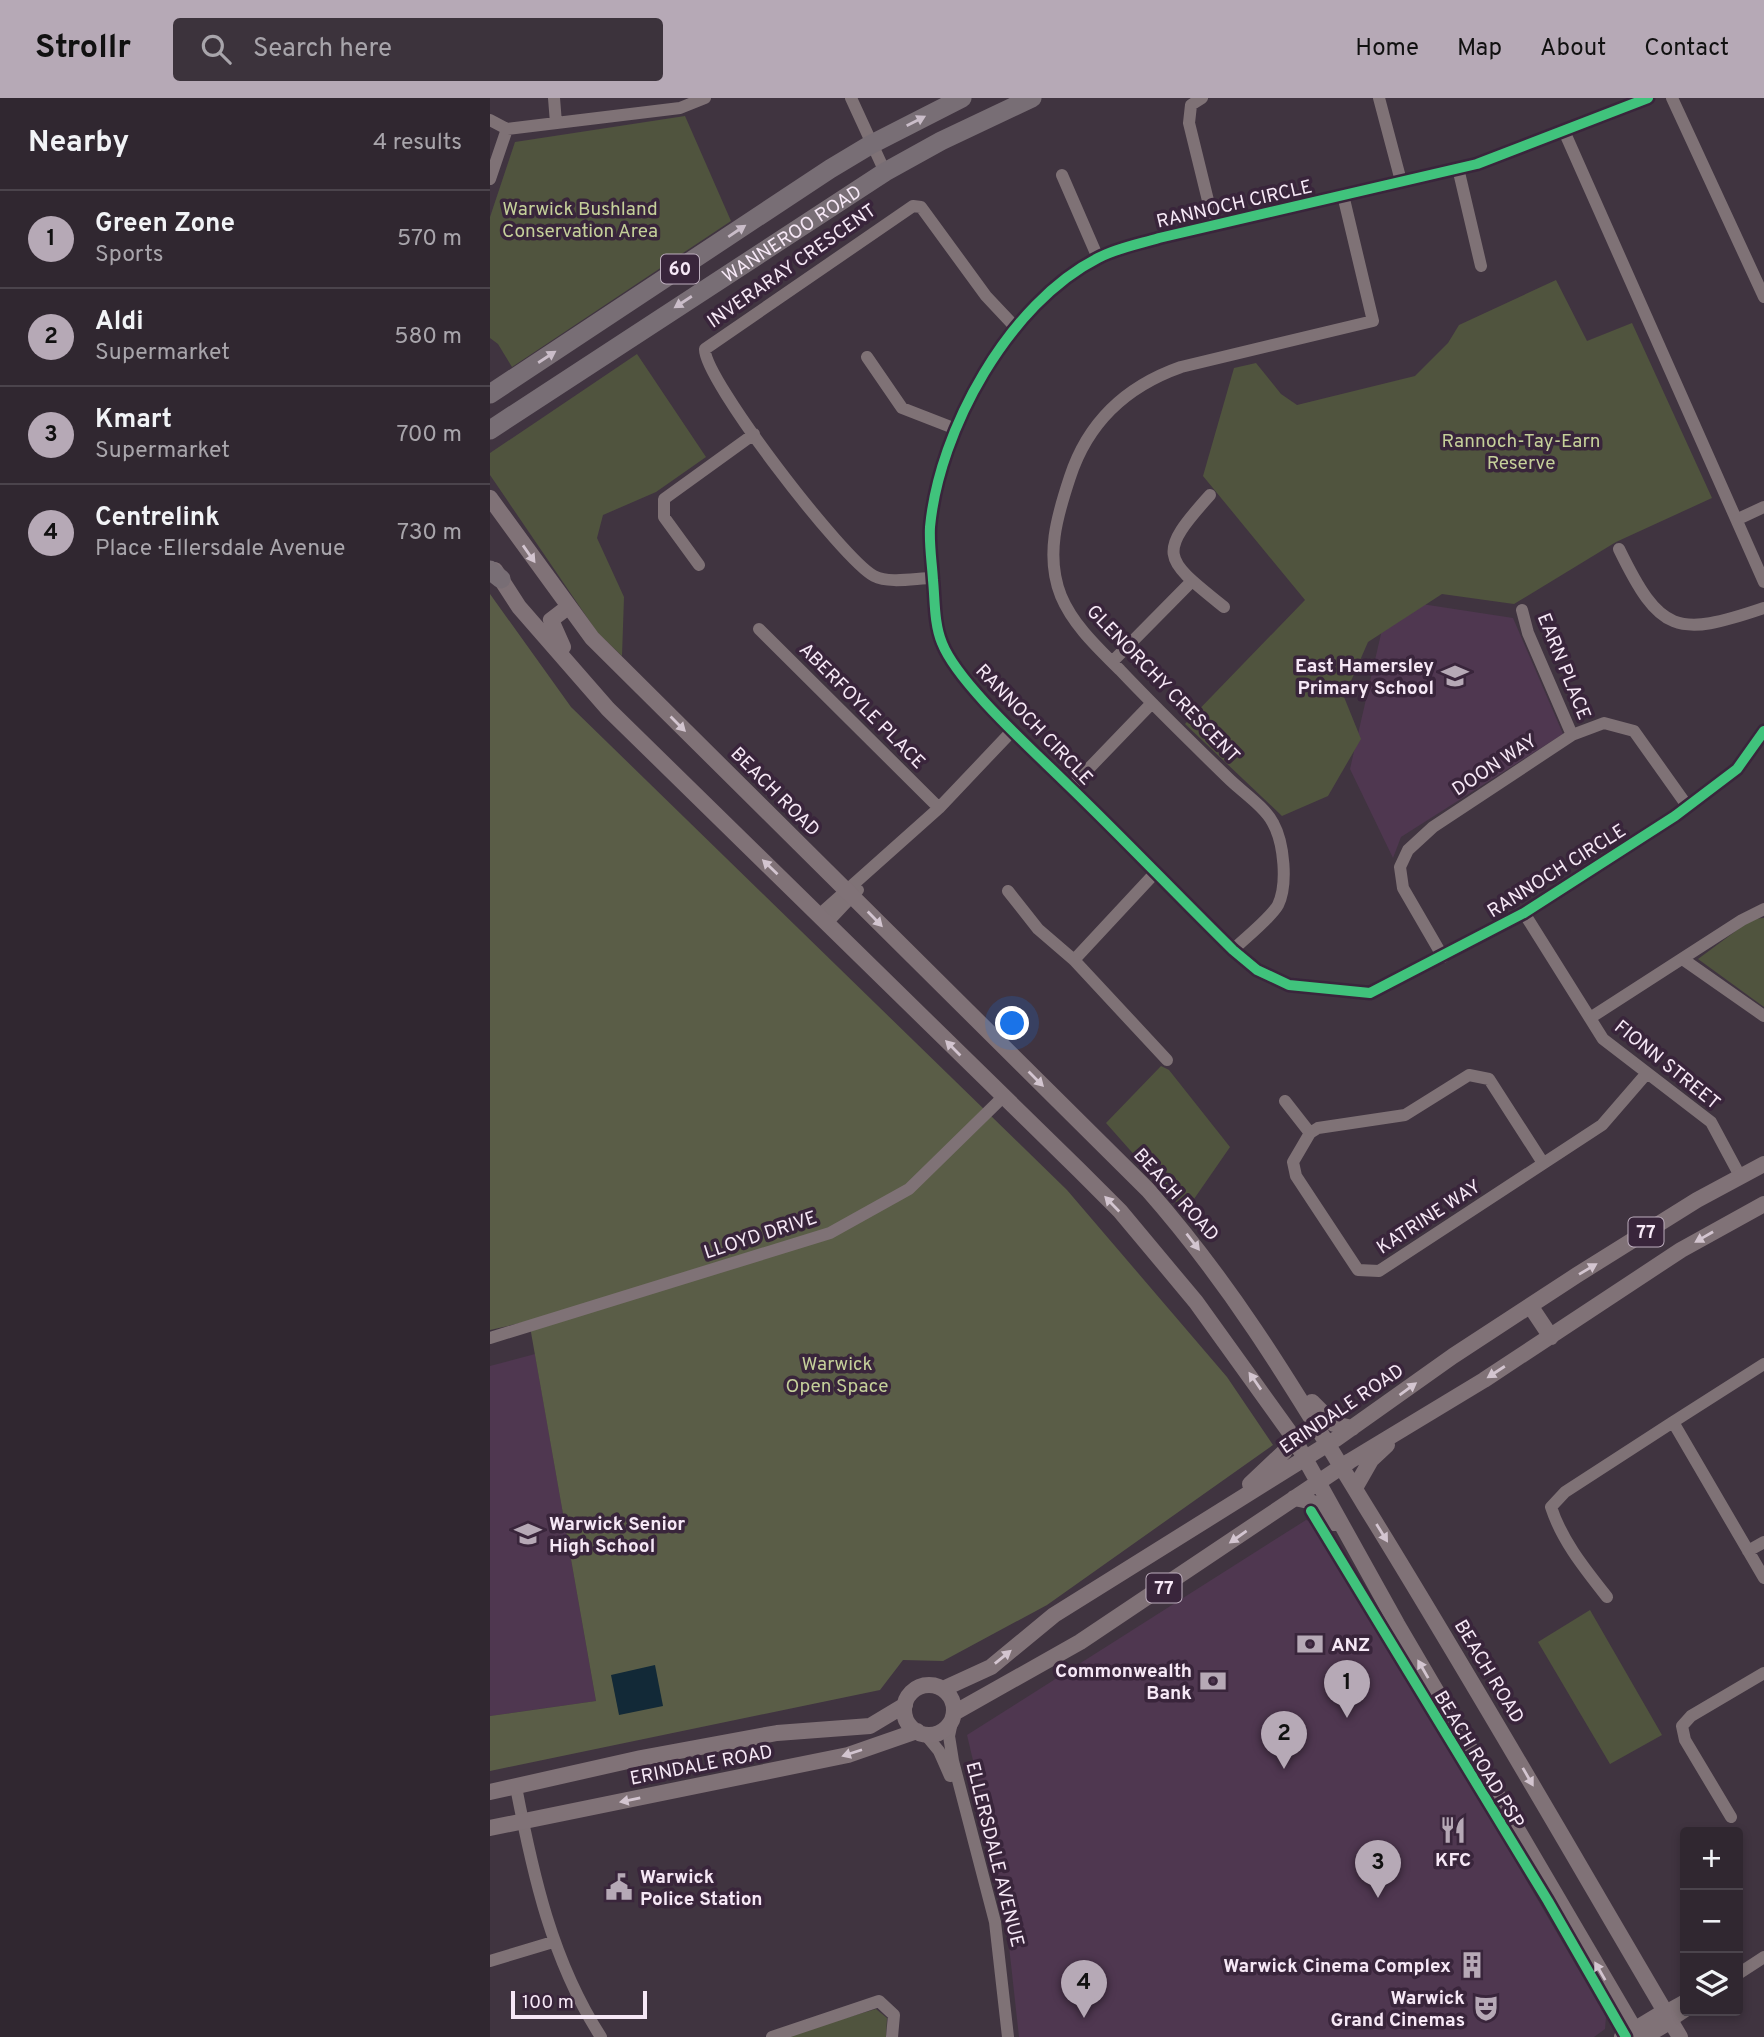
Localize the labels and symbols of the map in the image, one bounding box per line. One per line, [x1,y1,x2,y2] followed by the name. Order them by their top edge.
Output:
[906,115,926,127] one-way arrow
[1154,175,1315,235] street label: RANNOCH CIRCLE
[718,181,867,289] street label: WANNEROO ROAD
[502,198,658,244] park label: Warwick Bushland Conservation Area
[703,199,881,334] street label: INVERARAY CRESCENT
[728,224,746,238] one-way arrow
[661,254,699,284] road number: 60
[674,295,693,308] one-way arrow
[537,350,557,363] one-way arrow
[1441,430,1601,476] park label: Rannoch-Tay-Earn Reserve
[522,545,536,563] one-way arrow
[1081,600,1244,768] street label: GLENORCHY CRESCENT
[1531,610,1595,724] street label: EARN PLACE
[793,638,930,775] street label: ABERFOYLE PLACE
[1295,655,1434,701] place label: East Hamersley Primary School
[970,660,1097,791] street label: RANNOCH CIRCLE
[1440,661,1470,691] school or university icon: East Hamersley Primary School
[670,716,687,733] one-way arrow
[1448,729,1542,802] street label: DOON WAY
[725,743,824,842] street label: BEACH ROAD
[1483,819,1631,924] street label: RANNOCH CIRCLE
[762,860,779,876] one-way arrow
[866,910,882,927] one-way arrow
[995,1006,1029,1040] your location
[1609,1016,1725,1116] street label: FIONN STREET
[945,1040,962,1056] one-way arrow
[1028,1071,1045,1088] one-way arrow
[1127,1144,1224,1247] street label: BEACH ROAD
[1372,1175,1486,1260] street label: KATRINE WAY
[1105,1196,1121,1213] one-way arrow
[701,1206,820,1265] street label: LLOYD DRIVE
[1628,1218,1664,1246] road number: 77
[1695,1231,1714,1243] one-way arrow
[1185,1232,1200,1250] one-way arrow
[1579,1262,1598,1275] one-way arrow
[785,1353,889,1399] park label: Warwick Open Space
[1275,1359,1409,1460] street label: ERINDALE ROAD
[1486,1366,1505,1379] one-way arrow
[1248,1372,1262,1390] one-way arrow
[1399,1382,1417,1396] one-way arrow
[549,1513,685,1559] place label: Warwick Senior High School
[513,1519,543,1549] school or university icon: Warwick Senior High School
[1376,1523,1389,1542] one-way arrow
[1229,1530,1247,1544] one-way arrow
[1146,1574,1182,1602] road number: 77
[1448,1616,1529,1728] street label: BEACH ROAD
[1295,1629,1325,1659] bank icon: ANZ
[1331,1634,1370,1658] place label: ANZ
[994,1650,1012,1665] one-way arrow
[1417,1659,1429,1678] one-way arrow
[1055,1660,1192,1706] place label: Commonwealth Bank
[1324,1660,1370,1718] pin: 1
[1198,1666,1228,1696] bank icon: Commonwealth Bank
[1428,1687,1529,1833] street label: BEACH ROAD PSP
[1261,1711,1307,1769] pin: 2
[628,1740,775,1792] street label: ERINDALE ROAD
[842,1748,863,1759] one-way arrow
[959,1759,1029,1950] street label: ELLERSDALE AVENUE
[1522,1767,1534,1787] one-way arrow
[619,1794,641,1805] one-way arrow
[1438,1815,1468,1845] restaurant icon: KFC
[1355,1840,1401,1898] pin: 3
[1435,1849,1471,1873] place label: KFC
[640,1866,763,1912] place label: Warwick Police Station
[604,1872,634,1902] public building icon: Warwick Police Station
[1457,1950,1487,1980] building icon: Warwick Cinema Complex
[1223,1955,1451,1979] place label: Warwick Cinema Complex
[1061,1960,1107,2018] pin: 4
[1594,1961,1606,1980] one-way arrow
[1331,1987,1465,2033] place label: Warwick Grand Cinemas
[511,1988,648,2020] scale bar
[1471,1993,1501,2023] theatre icon: Warwick Grand Cinemas

